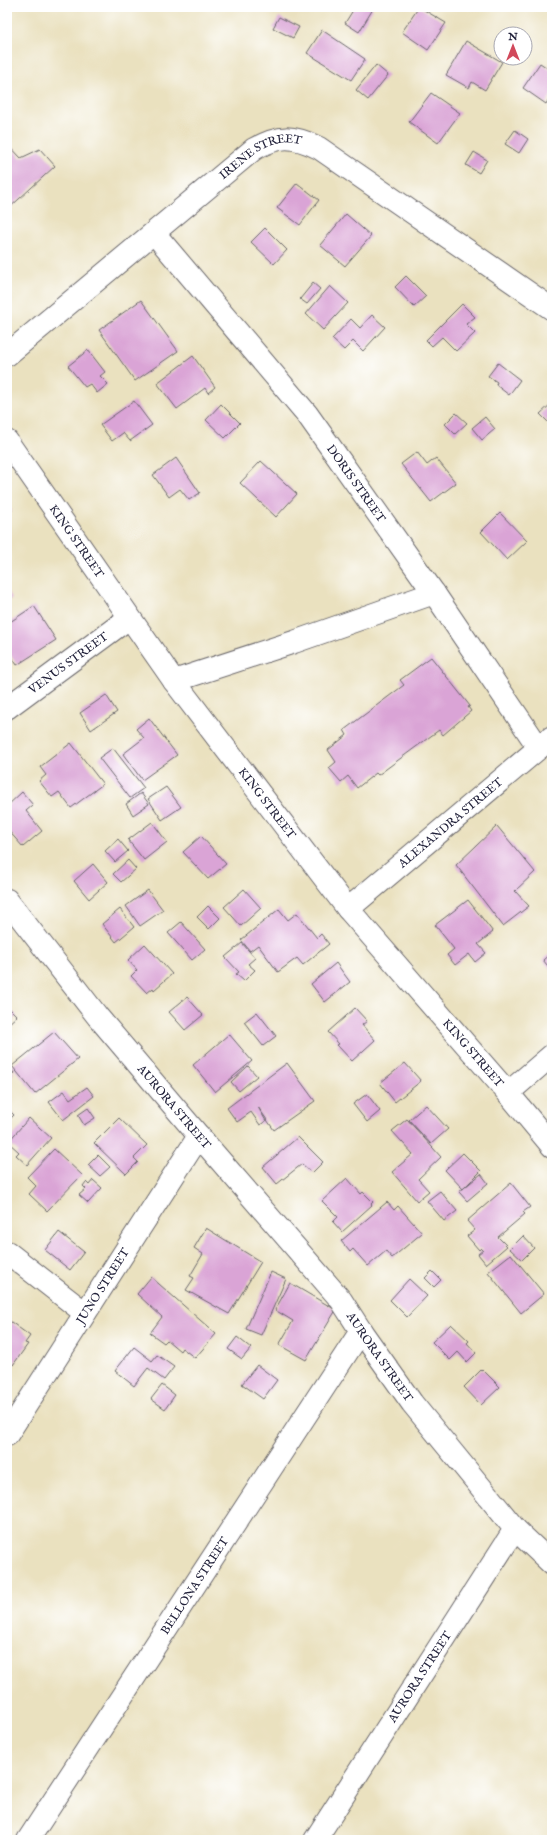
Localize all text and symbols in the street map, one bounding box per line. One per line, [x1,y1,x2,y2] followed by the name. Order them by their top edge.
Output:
[493,26,533,66] north arrow
[507,30,518,44] text: N
[216,131,304,182] street label: IRENE STREET
[323,442,389,525] street label: DORIS STREET
[46,502,107,581] street label: KING STREET
[25,629,111,698] street label: VENUS STREET
[235,765,299,842] street label: KING STREET
[394,774,506,872] street label: ALEXANDRA STREET
[439,1016,507,1090] street label: KING STREET
[134,1061,214,1152] street label: AURORA STREET
[72,1245,133,1329] street label: JUNO STREET
[343,1308,416,1405] street label: AURORA STREET
[157,1534,232,1637] street label: BELLONA STREET
[384,1628,455,1726] street label: AURORA STREET

